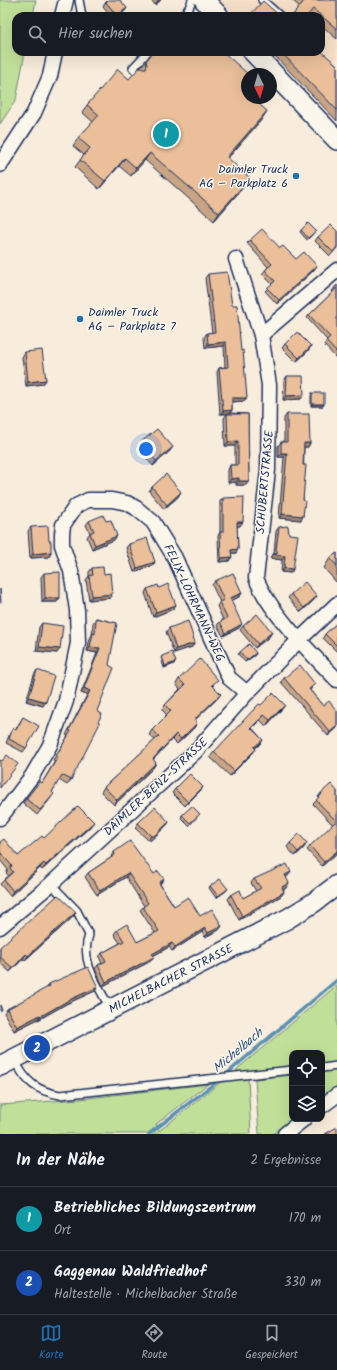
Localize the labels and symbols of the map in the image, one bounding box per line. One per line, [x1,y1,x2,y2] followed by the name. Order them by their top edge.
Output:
[241,68,277,104] north arrow
[153,119,179,149] pin: 1
[199,160,288,193] place label: Daimler Truck AG − Parkplatz 6
[291,171,301,181] marker: Daimler Truck AG − Parkplatz 6
[88,303,176,336] place label: Daimler Truck AG − Parkplatz 7
[75,314,85,324] marker: Daimler Truck AG − Parkplatz 7
[251,429,279,534] street label: SCHUBERTSTRASSE
[136,439,156,459] your location
[158,541,230,665] street label: FELIX-LOHRMANN-WEG
[99,733,213,841] street label: DAIMLER-BENZ-STRASSE
[105,939,238,1019] street label: MICHELBACHER STRASSE
[208,1023,269,1079] water label: Michelbach
[24,1033,50,1063] pin: 2

